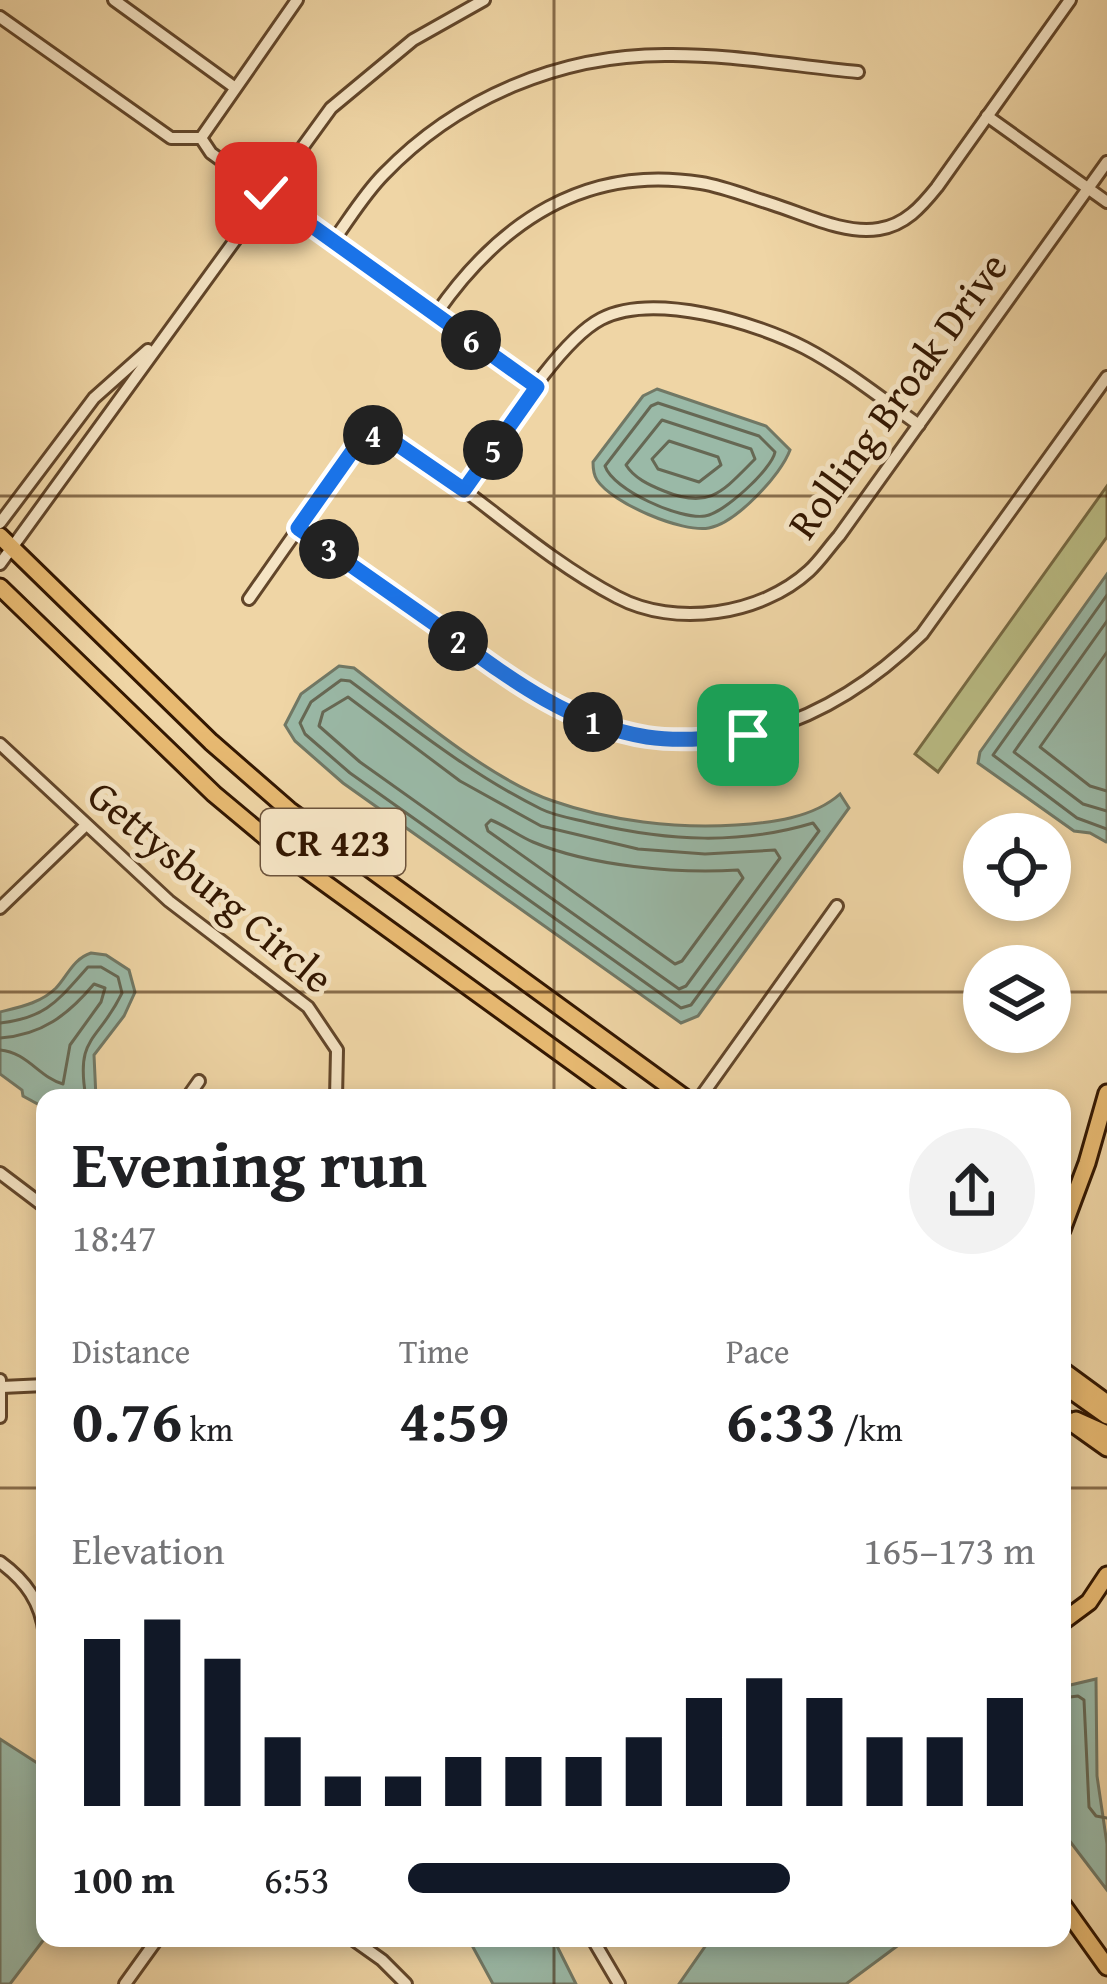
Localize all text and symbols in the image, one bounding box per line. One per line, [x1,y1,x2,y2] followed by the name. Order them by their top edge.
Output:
[215,142,317,244] pin
[233,160,299,226] icon: check
[772,239,1022,551] street label: Rolling Broak Drive
[441,310,501,370] pin: 6
[462,316,480,364] text: 6
[343,405,403,465] pin: 4
[364,411,382,459] text: 4
[463,420,523,480] pin: 5
[484,426,502,474] text: 5
[299,519,359,579] pin: 3
[320,525,338,573] text: 3
[428,611,488,671] pin: 2
[449,617,467,665] text: 2
[697,684,799,786] pin
[563,692,623,752] pin: 1
[584,698,602,746] text: 1
[715,702,781,768] icon: arrive
[75,764,348,1007] street label: Gettysburg Circle
[261,809,405,875] road number: CR 423
[963,813,1071,1053] map controls
[963,813,1071,921] button: locate
[963,945,1071,1053] button: layers
[72,1114,427,1211] text: Evening run
[909,1128,1035,1254] button: share
[72,1208,157,1265] text: 18:47
[72,1327,190,1375] text: Distance
[399,1327,469,1375] text: Time
[726,1327,789,1375] text: Pace
[72,1375,182,1463] text: 0.76
[399,1375,509,1463] text: 4:59
[726,1375,836,1463] text: 6:33
[182,1405,233,1453] text: km
[836,1405,903,1453] text: /km
[72,1521,225,1578] text: Elevation
[863,1521,1035,1578] text: 165–173 m
[72,1850,175,1907] text: 100 m
[264,1850,330,1907] text: 6:53

